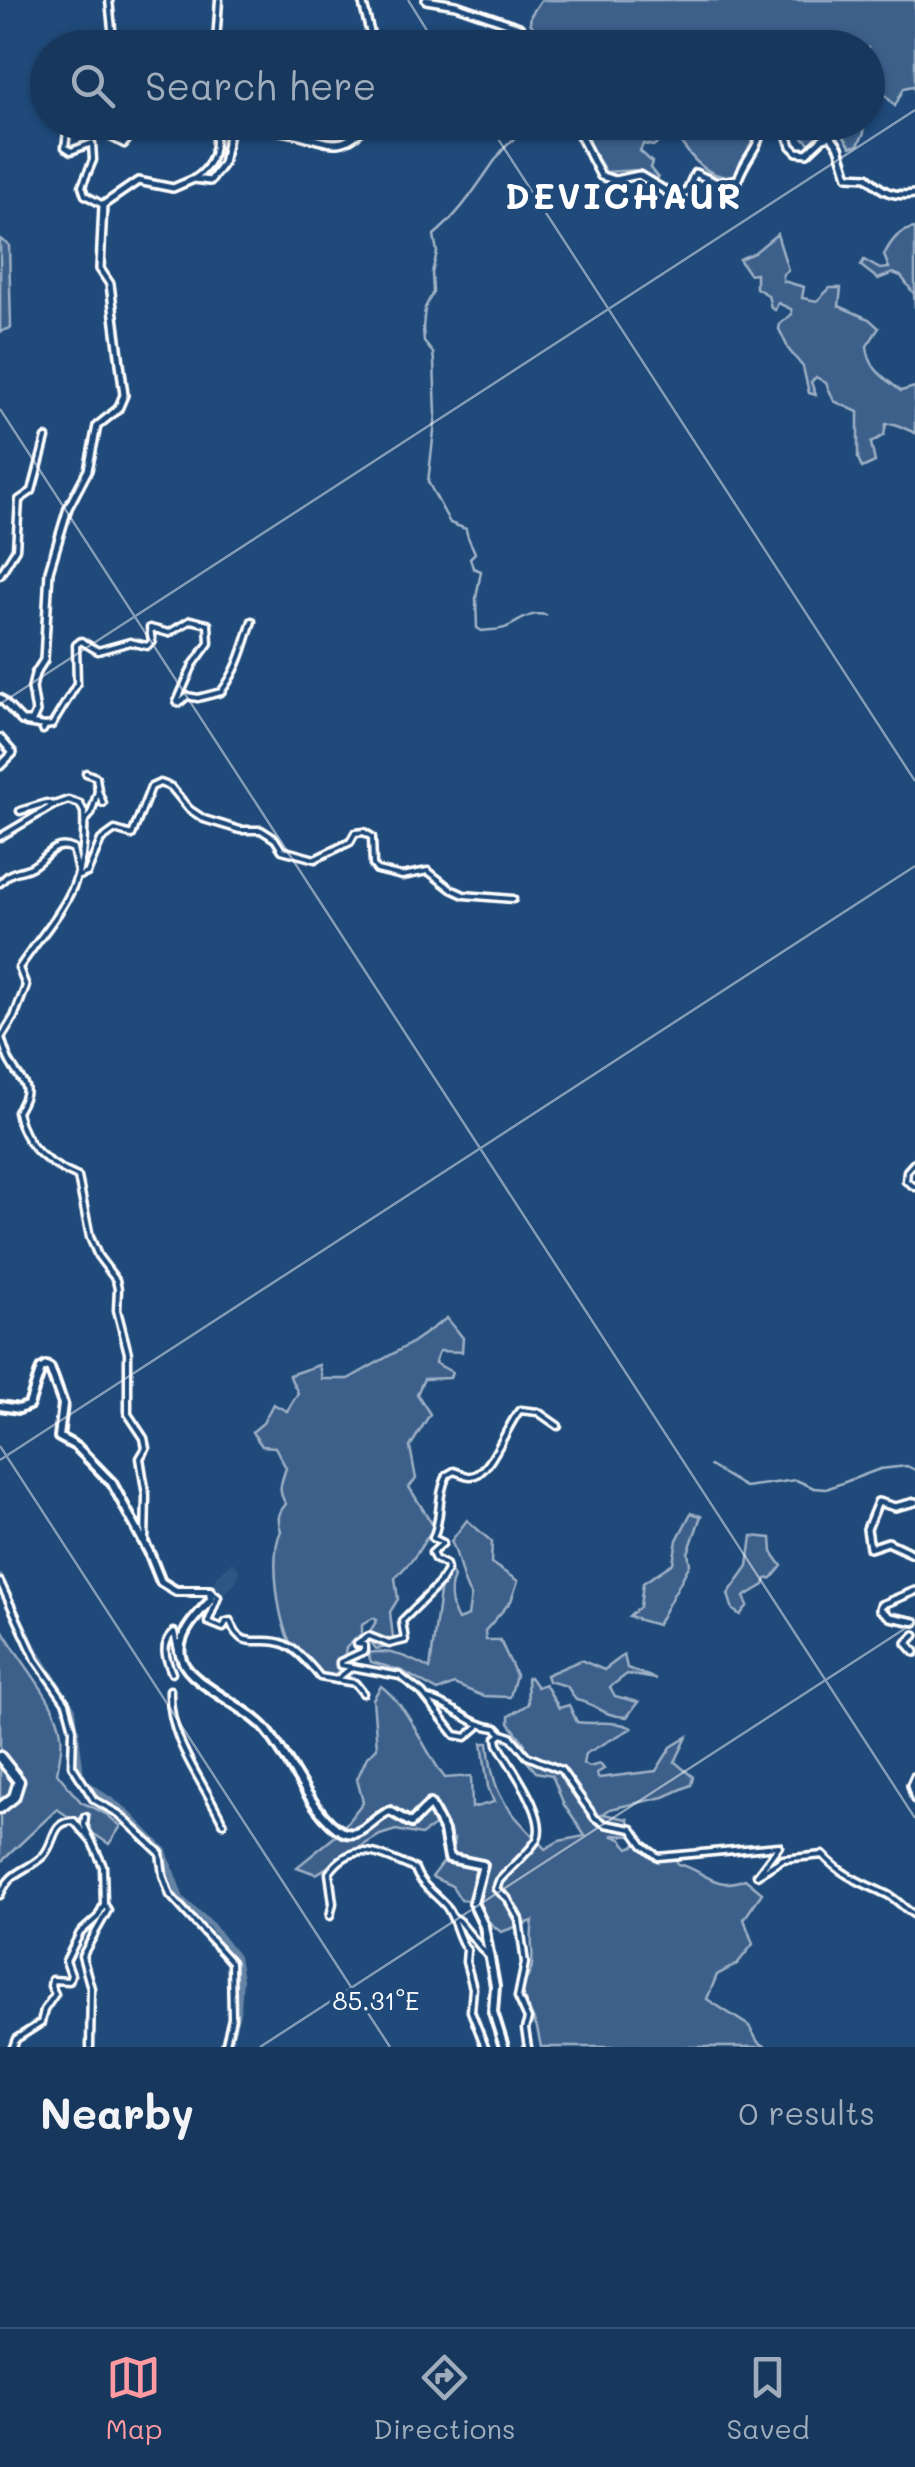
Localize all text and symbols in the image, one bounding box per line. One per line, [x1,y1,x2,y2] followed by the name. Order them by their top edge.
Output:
[30,30,885,140] search box
[65,58,120,113] icon: search
[145,60,376,110] text: Search here
[505,172,743,218] district label: DEVICHAUR
[333,1984,419,2016] text: 85.31°E
[40,2085,194,2140] text: Nearby
[738,2091,875,2133] text: 0 results
[105,2350,162,2446] tab: Map
[373,2350,516,2446] tab: Directions
[726,2350,810,2446] tab: Saved

